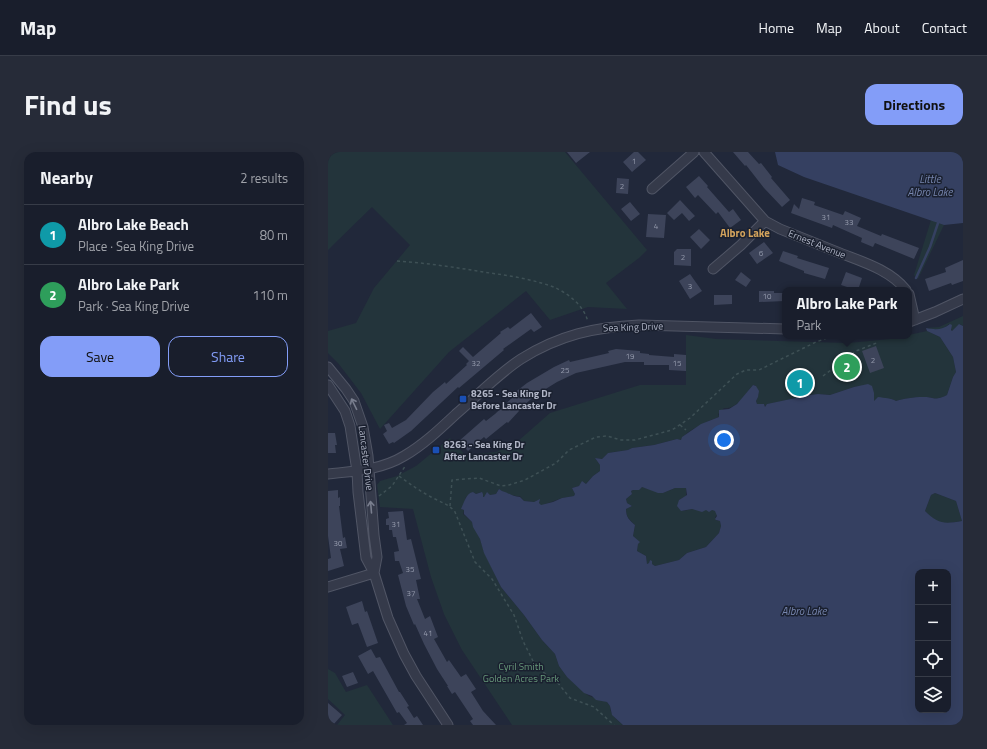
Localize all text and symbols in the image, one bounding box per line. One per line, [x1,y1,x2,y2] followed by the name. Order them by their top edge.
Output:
[20,13,56,42] text: Map
[759,17,794,38] text: Home
[816,17,842,38] text: Map
[864,17,900,38] text: About
[922,17,967,38] text: Contact
[24,83,112,126] text: Find us
[865,84,963,125] button: Directions
[632,155,636,167] house number: 1
[40,165,93,191] text: Nearby
[240,168,288,188] text: 2 results
[907,171,953,200] water label: Little Albro Lake
[620,180,624,192] house number: 2
[822,211,830,223] house number: 31
[78,213,189,236] text: Albro Lake Beach
[845,216,853,228] house number: 33
[654,220,659,232] house number: 4
[49,225,57,245] text: 1
[260,225,288,245] text: 80 m
[720,225,770,241] district label: Albro Lake
[786,226,848,262] street label: Ernest Avenue
[78,236,194,256] text: Place · Sea King Drive
[759,247,764,259] house number: 6
[681,251,685,263] house number: 2
[78,273,179,296] text: Albro Lake Park
[688,280,692,292] house number: 3
[49,285,57,305] text: 2
[252,285,288,305] text: 110 m
[782,287,912,339] popup
[763,290,772,302] house number: 10
[796,292,898,315] text: Albro Lake Park
[78,296,190,316] text: Park · Sea King Drive
[796,315,821,335] text: Park
[603,318,663,336] street label: Sea King Drive
[40,336,160,377] button: Save
[168,336,288,377] button: Share
[626,350,635,362] house number: 19
[834,352,860,382] pin: 2
[871,354,875,366] house number: 2
[472,357,480,369] house number: 32
[673,357,682,369] house number: 15
[561,364,570,376] house number: 25
[787,368,813,398] pin: 1
[471,386,557,413] place label: 8265 - Sea King Dr Before Lancaster Dr
[458,394,468,404] marker: 8265 - Sea King Dr Before Lancaster Dr
[350,398,357,410] one-way arrow
[355,425,377,491] street label: Lancaster Drive
[714,430,734,450] your location
[444,437,525,464] place label: 8263 - Sea King Dr After Lancaster Dr
[431,445,441,455] marker: 8263 - Sea King Dr After Lancaster Dr
[368,501,375,514] one-way arrow
[392,518,400,530] house number: 31
[334,537,343,549] house number: 30
[406,563,415,575] house number: 35
[915,569,951,713] map controls
[915,569,951,605] button: +
[407,587,415,599] house number: 37
[781,603,827,619] water label: Albro Lake
[915,605,951,641] button: −
[424,627,432,639] house number: 41
[915,641,951,677] button: locate
[483,659,559,686] park label: Cyril Smith Golden Acres Park
[915,677,951,713] button: layers

